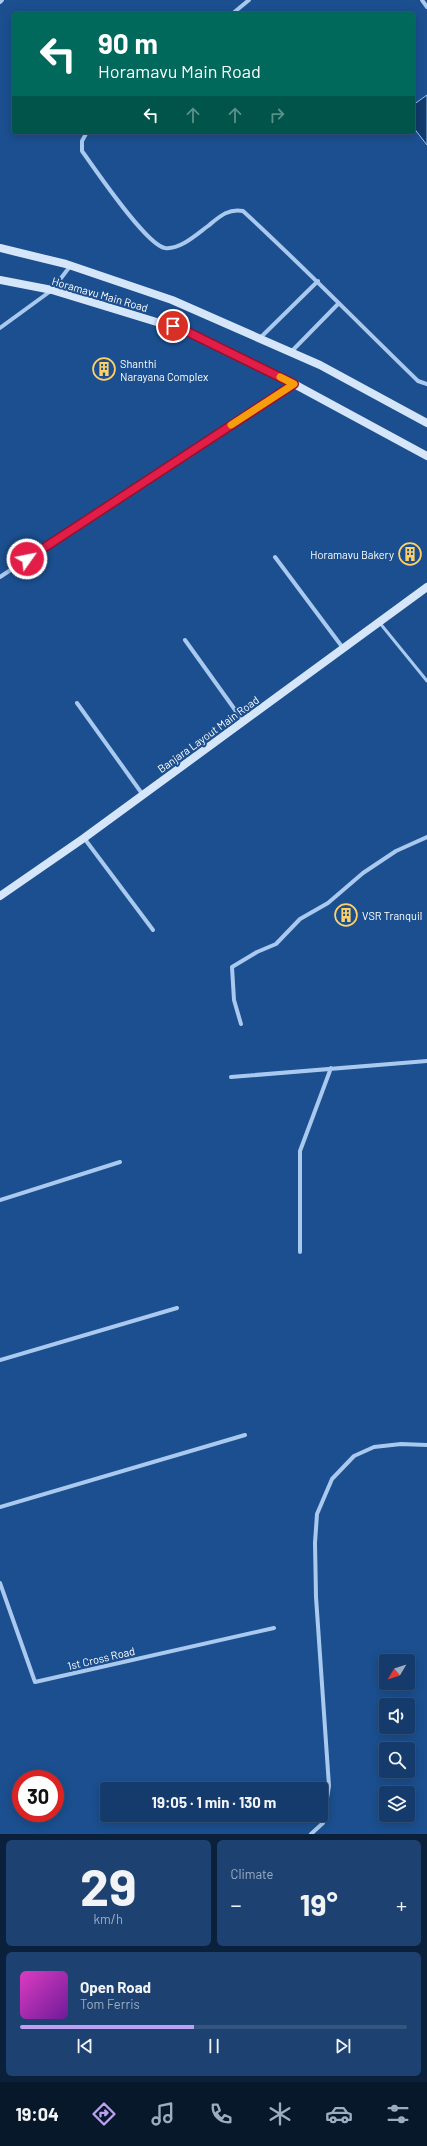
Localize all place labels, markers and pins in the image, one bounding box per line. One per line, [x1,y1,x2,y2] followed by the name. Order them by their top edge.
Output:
[156,309,190,343] pin
[91,356,117,382] building icon: Shanthi Narayana Complex
[120,357,208,383] place label: Shanthi Narayana Complex
[397,541,423,567] building icon: Horamavu Bakery
[310,548,394,561] place label: Horamavu Bakery
[333,902,359,928] building icon: VSR Tranquil
[362,909,422,922] place label: VSR Tranquil

